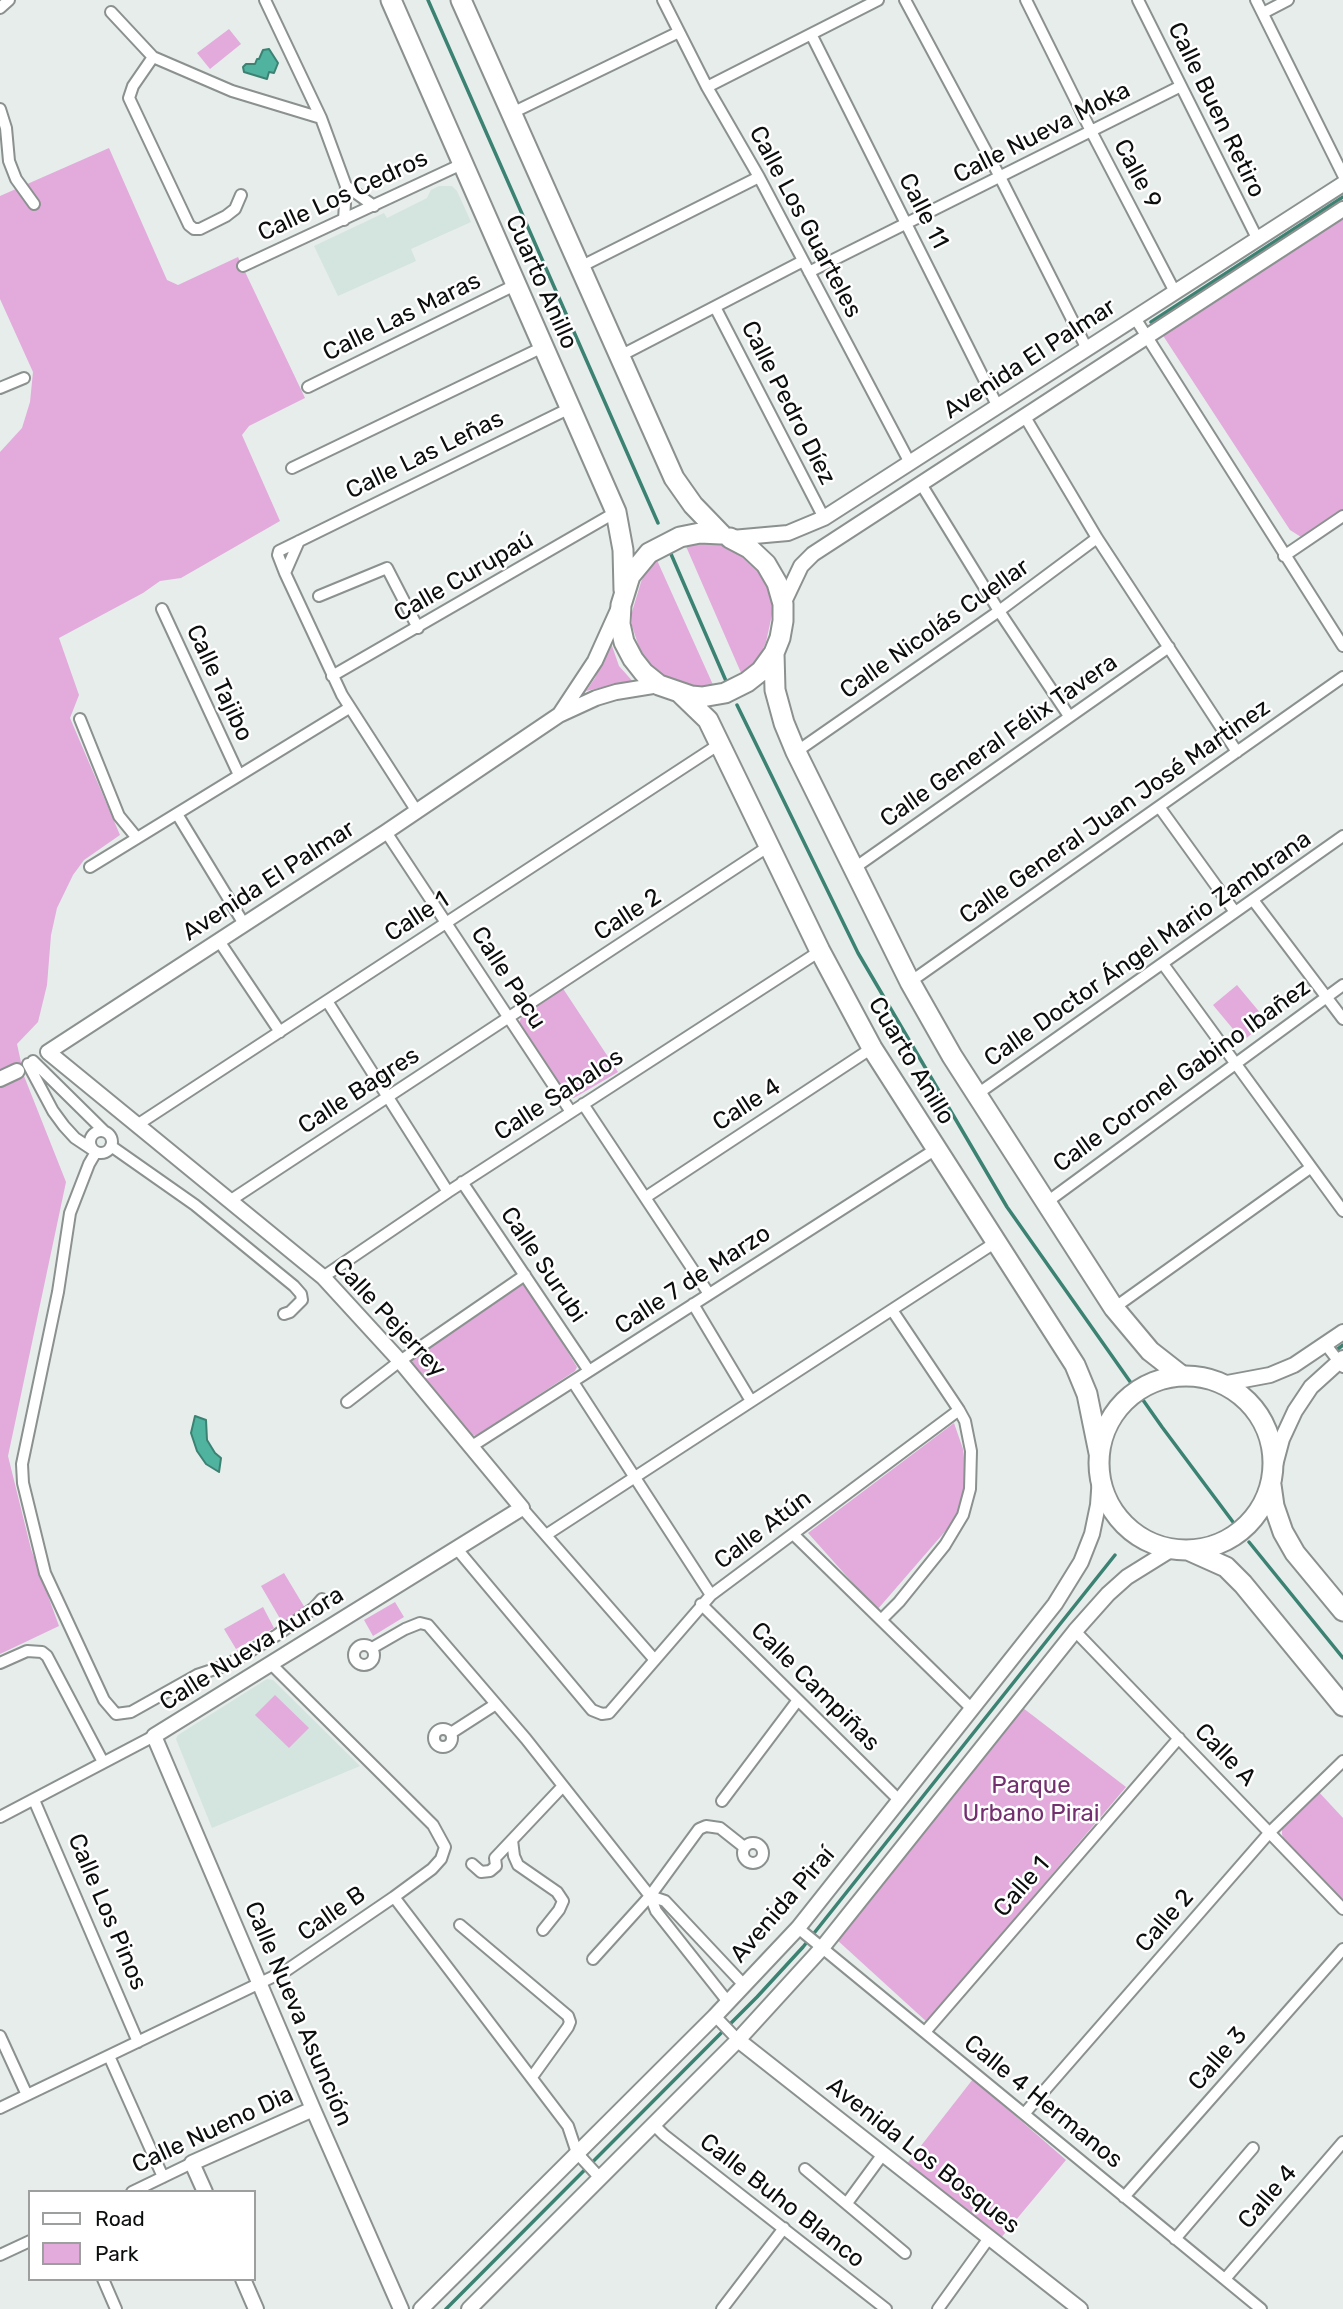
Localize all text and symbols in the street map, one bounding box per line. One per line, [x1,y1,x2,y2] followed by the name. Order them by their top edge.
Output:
[1161,18,1271,202] street label: Calle Buen Retiro
[949,76,1135,190] street label: Calle Nueva Moka
[742,121,868,323] street label: Calle Los Guarteles
[1107,134,1167,214] street label: Calle 9
[254,144,432,248] street label: Calle Los Cedros
[892,168,954,254] street label: Calle 11
[499,210,583,354] street label: Cuarto Anillo
[318,266,486,368] street label: Calle Las Maras
[938,293,1122,425] street label: Avenida El Palmar
[734,316,842,490] street label: Calle Pedro Díez
[341,404,509,506] street label: Calle Las Leñas
[389,525,539,629] street label: Calle Curupaú
[835,553,1035,705] street label: Calle Nicolás Cuellar
[179,620,259,746] street label: Calle Tajibo
[875,648,1123,834] street label: Calle General Félix Tavera
[954,693,1276,931] street label: Calle General Juan José Martinez
[177,815,361,947] street label: Avenida El Palmar
[979,825,1317,1073] street label: Calle Doctor Ángel Mario Zambrana
[589,883,667,947] street label: Calle 2
[380,886,454,948] street label: Calle 1
[464,921,552,1035] street label: Calle Pacu
[1048,973,1316,1179] street label: Calle Coronel Gabino Ibañez
[862,992,960,1130] street label: Cuarto Anillo
[293,1041,425,1141] street label: Calle Bagres
[489,1043,629,1147] street label: Calle Sabalos
[708,1072,786,1138] street label: Calle 4
[494,1202,592,1328] street label: Calle Surubi
[610,1219,776,1341] street label: Calle 7 de Marzo
[326,1252,452,1384] street label: Calle Pejerrey
[709,1484,817,1576] street label: Calle Atún
[155,1581,349,1717] street label: Calle Nueva Aurora
[744,1616,886,1758] street label: Calle Campiñas
[1188,1718,1262,1792] street label: Calle A
[963,1772,1099,1828] park label: Parque Urbano Pirai
[61,1829,153,1995] street label: Calle Los Pinos
[725,1841,841,1969] street label: Avenida Piraí
[988,1851,1056,1923] street label: Calle 1
[293,1880,371,1948] street label: Calle B
[1130,1884,1200,1958] street label: Calle 2
[238,1897,358,2131] street label: Calle Nueva Asunción
[1183,2021,1253,2097] street label: Calle 3
[958,2029,1128,2175] street label: Calle 4 Hermanos
[821,2072,1025,2240] street label: Avenida Los Bosques
[128,2080,298,2180] street label: Calle Nueno Dia
[694,2128,870,2274] street label: Calle Buho Blanco
[1232,2159,1304,2235] street label: Calle 4
[28,2190,256,2281] legend
[95,2206,145,2231] text: Road
[95,2241,139,2266] text: Park

